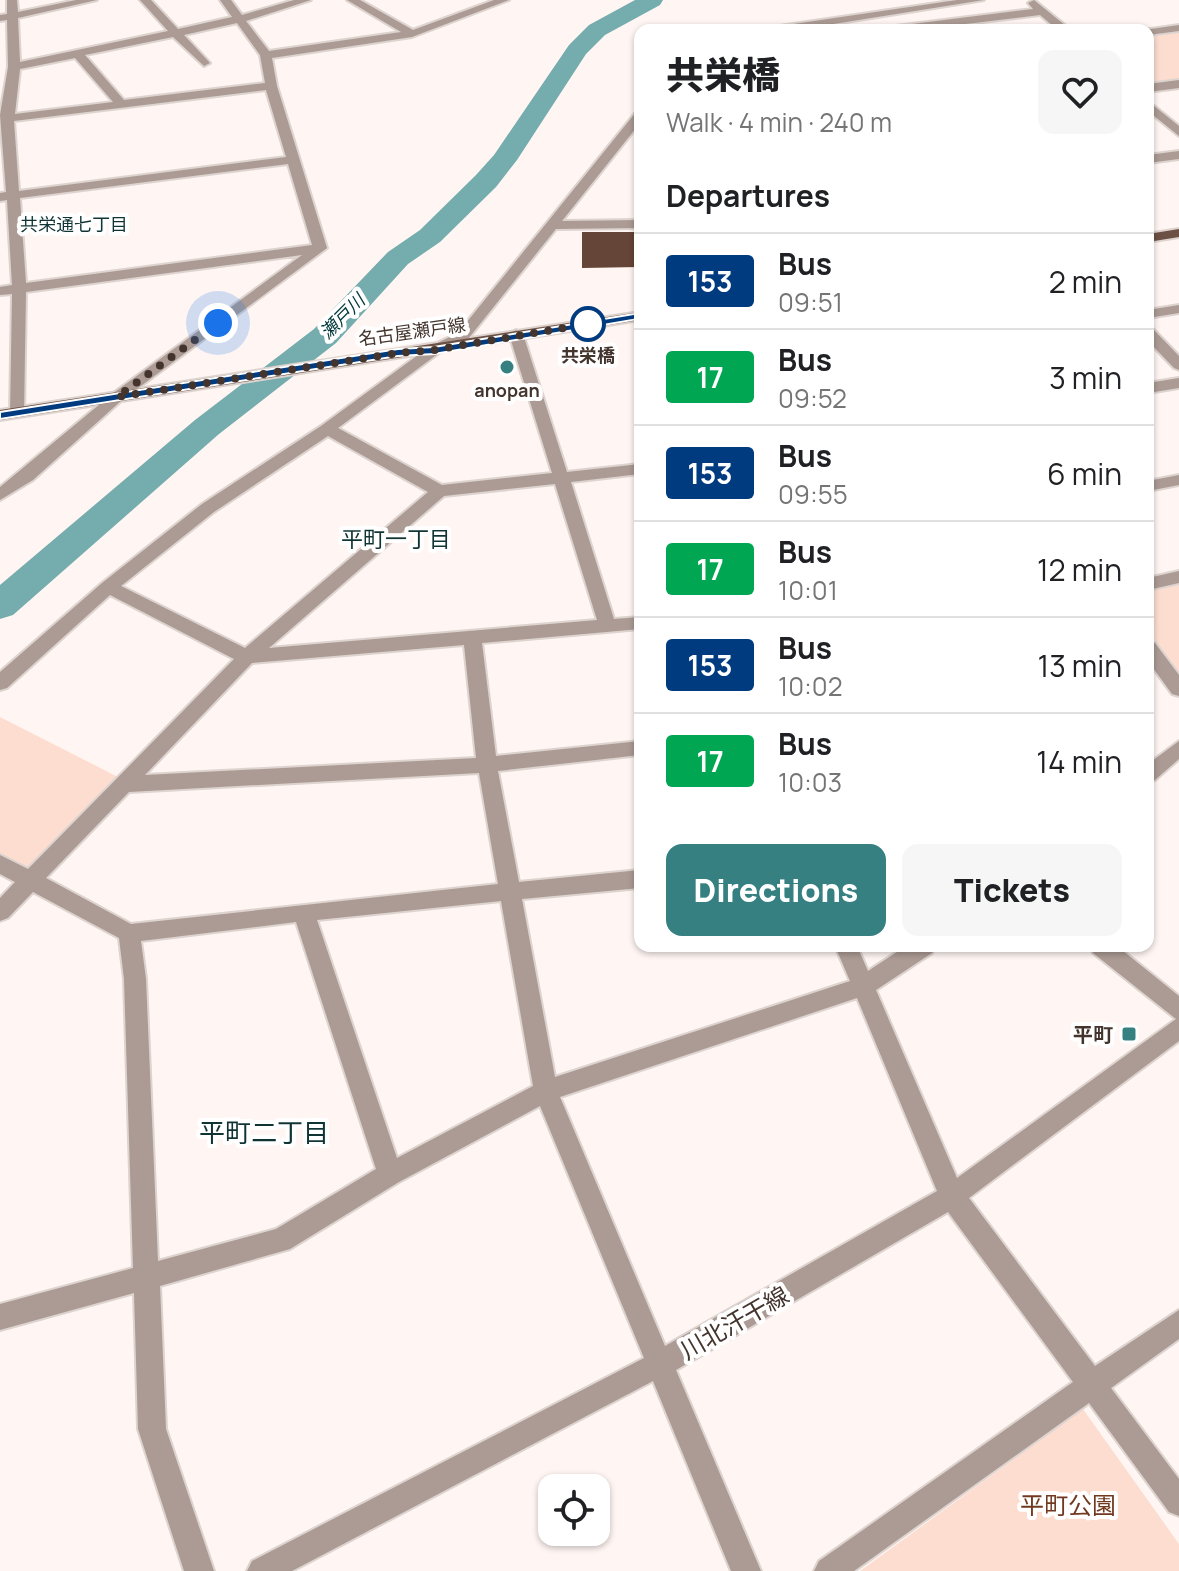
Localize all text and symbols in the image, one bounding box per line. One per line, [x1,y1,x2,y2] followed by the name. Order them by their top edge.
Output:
[666,48,780,100] text: 共栄橋
[1038,50,1122,134] button: heart
[666,104,892,140] text: Walk · 4 min · 240 m
[666,175,830,216] text: Departures
[20,212,128,236] district label: 共栄通七丁目
[778,243,832,284] text: Bus
[1049,261,1122,302] text: 2 min
[688,262,732,300] text: 153
[778,284,843,320] text: 09:51
[314,287,371,344] water label: 瀬戸川
[198,303,238,343] your location
[571,307,605,341] marker: 共栄橋
[357,312,467,350] street label: 名古屋瀬戸線
[778,339,832,380] text: Bus
[561,343,615,367] place label: 共栄橋
[1049,357,1122,398] text: 3 min
[498,358,516,376] marker: anopan
[696,358,724,396] text: 17
[474,378,540,402] place label: anopan
[778,380,847,416] text: 09:52
[778,435,832,476] text: Bus
[1047,453,1122,494] text: 6 min
[688,454,732,492] text: 153
[778,476,848,512] text: 09:55
[341,524,451,554] district label: 平町一丁目
[778,531,832,572] text: Bus
[1037,549,1122,590] text: 12 min
[696,550,724,588] text: 17
[778,572,838,608] text: 10:01
[778,627,832,668] text: Bus
[1037,645,1122,686] text: 13 min
[688,646,732,684] text: 153
[778,668,842,704] text: 10:02
[778,723,832,764] text: Bus
[1036,741,1122,782] text: 14 min
[696,742,724,780] text: 17
[778,764,842,800] text: 10:03
[666,844,886,936] button: Directions
[902,844,1122,936] button: Tickets
[1073,1021,1113,1048] place label: 平町
[1120,1025,1138,1043] marker: 平町
[199,1114,329,1150] district label: 平町二丁目
[674,1278,794,1366] street label: 川北汗干線
[538,1474,610,1546] map controls
[538,1474,610,1546] button: locate
[1020,1488,1116,1521] park label: 平町公園

